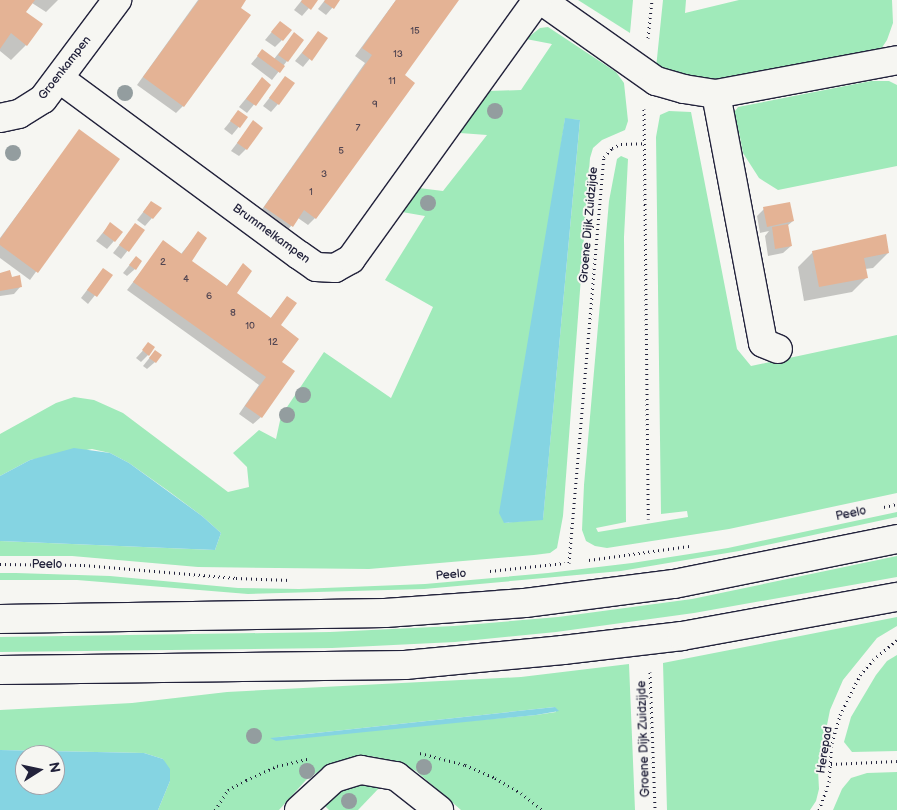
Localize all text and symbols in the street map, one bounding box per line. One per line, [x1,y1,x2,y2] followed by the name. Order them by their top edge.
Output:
[410,26,420,38] house number: 15
[36,33,94,103] street label: Groenkampen
[393,49,403,61] house number: 13
[388,76,396,88] house number: 11
[372,99,378,111] house number: 9
[356,123,360,135] house number: 7
[338,146,344,158] house number: 5
[577,166,601,284] street label: Groene Dijk Zuidzijde
[321,169,327,181] house number: 3
[309,187,313,199] house number: 1
[230,201,312,267] street label: Brummelkampen
[160,257,166,269] house number: 2
[183,274,189,286] house number: 4
[206,291,212,303] house number: 6
[230,308,236,320] house number: 8
[245,321,255,333] house number: 10
[268,337,278,349] house number: 12
[834,504,868,524] street label: Peelo
[32,558,62,572] street label: Peelo
[435,566,467,584] street label: Peelo
[635,681,653,797] street label: Groene Dijk Zuidzijde
[814,725,836,775] street label: Herepad
[15,745,65,795] north arrow
[45,761,64,774] text: N

